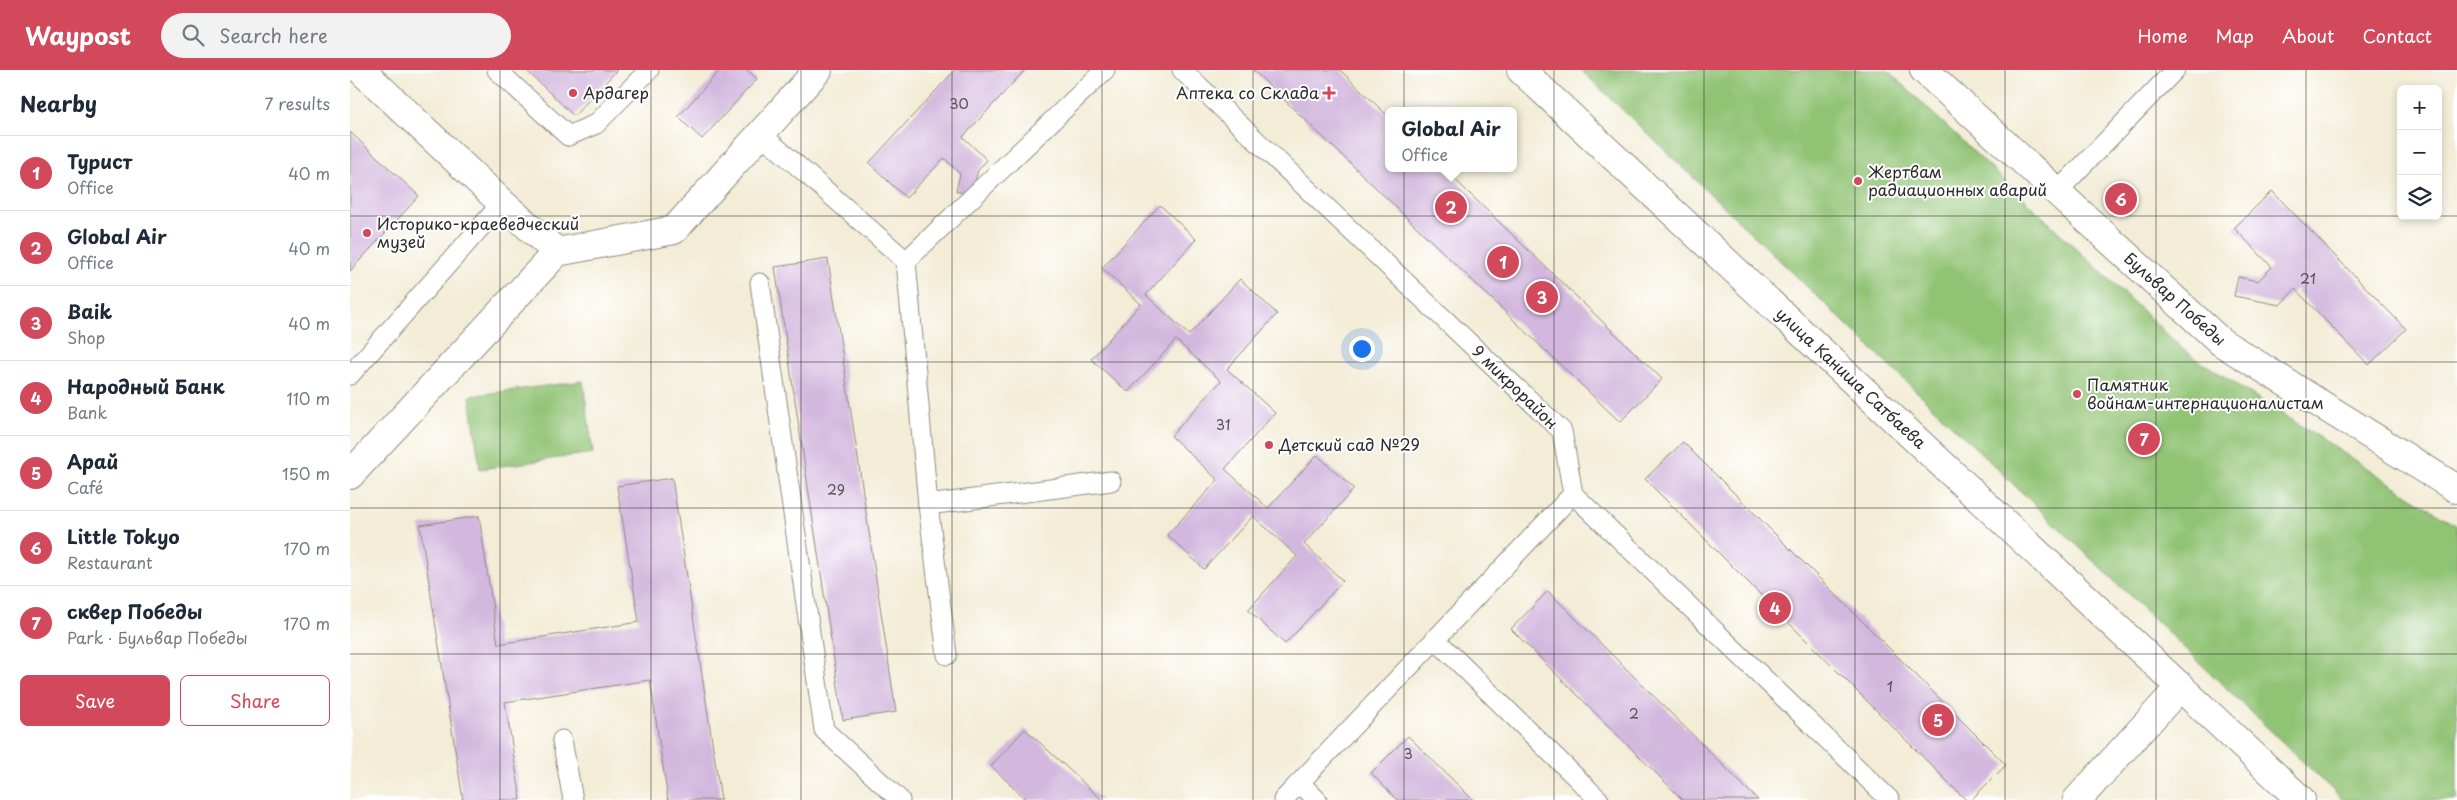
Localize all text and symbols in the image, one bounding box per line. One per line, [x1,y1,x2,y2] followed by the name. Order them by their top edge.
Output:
[161,13,511,58] search box
[25,17,131,53] text: Waypost
[179,21,207,49] icon: search
[219,21,328,49] text: Search here
[2137,22,2187,49] text: Home
[2215,22,2254,49] text: Map
[2282,22,2334,49] text: About
[2362,22,2432,49] text: Contact
[583,80,649,104] place label: Ардагер
[1176,80,1319,104] place label: Аптека со Склада
[2397,85,2442,220] map controls
[2397,85,2442,130] button: +
[20,87,97,119] text: Nearby
[567,87,579,99] marker: Ардагер
[1323,87,1335,99] marker: Аптека со Склада
[265,91,330,115] text: 7 results
[949,93,969,114] house number: 30
[1385,107,1517,172] popup
[1401,114,1501,142] text: Global Air
[2397,130,2442,175] button: −
[1401,142,1448,166] text: Office
[67,147,132,175] text: Турист
[1868,159,2047,201] place label: Жертвам радиационных аварий
[32,161,40,185] text: 1
[288,161,330,185] text: 40 m
[67,175,114,199] text: Office
[1852,175,1864,187] marker: Жертвам радиационных аварий
[2397,175,2442,220] button: layers
[2105,180,2137,218] pin: 6
[1435,188,1467,226] pin: 2
[377,211,579,253] place label: Историко-краеведческий музей
[67,222,167,250] text: Global Air
[361,227,373,239] marker: Историко-краеведческий музей
[30,236,42,260] text: 2
[288,236,330,260] text: 40 m
[1487,243,1519,281] pin: 1
[2119,246,2232,351] street label: Бульвар Победы
[67,250,114,274] text: Office
[2300,268,2316,289] house number: 21
[1526,278,1558,316] pin: 3
[67,297,112,325] text: Baik
[1771,301,1932,454] street label: улица Каниша Сатбаева
[31,311,41,335] text: 3
[288,311,330,335] text: 40 m
[67,325,105,349] text: Shop
[1349,336,1375,362] your location
[1467,339,1564,434] street label: 9 микрорайон
[67,372,225,400] text: Народный Банк
[2087,372,2324,414] place label: Памятник войнам-интернационалистам
[31,386,41,410] text: 4
[287,386,330,410] text: 110 m
[2071,388,2083,400] marker: Памятник войнам-интернационалистам
[67,400,107,424] text: Bank
[1216,414,1230,435] house number: 31
[2128,420,2160,458] pin: 7
[1278,432,1420,456] place label: Детский сад №29
[1263,439,1275,451] marker: Детский сад №29
[67,447,118,475] text: Арай
[31,461,41,485] text: 5
[282,461,330,485] text: 150 m
[67,475,103,499] text: Café
[827,479,845,500] house number: 29
[67,522,179,550] text: Little Tokyo
[30,536,42,560] text: 6
[284,536,330,560] text: 170 m
[67,550,153,574] text: Restaurant
[1759,589,1791,627] pin: 4
[67,597,203,625] text: сквер Победы
[31,611,41,635] text: 7
[284,611,330,635] text: 170 m
[67,625,248,649] text: Park · Бульвар Победы
[20,675,170,726] button: Save
[180,675,330,726] button: Share
[1887,676,1893,697] house number: 1
[1922,701,1954,739] pin: 5
[1629,703,1639,724] house number: 2
[1403,743,1413,764] house number: 3

